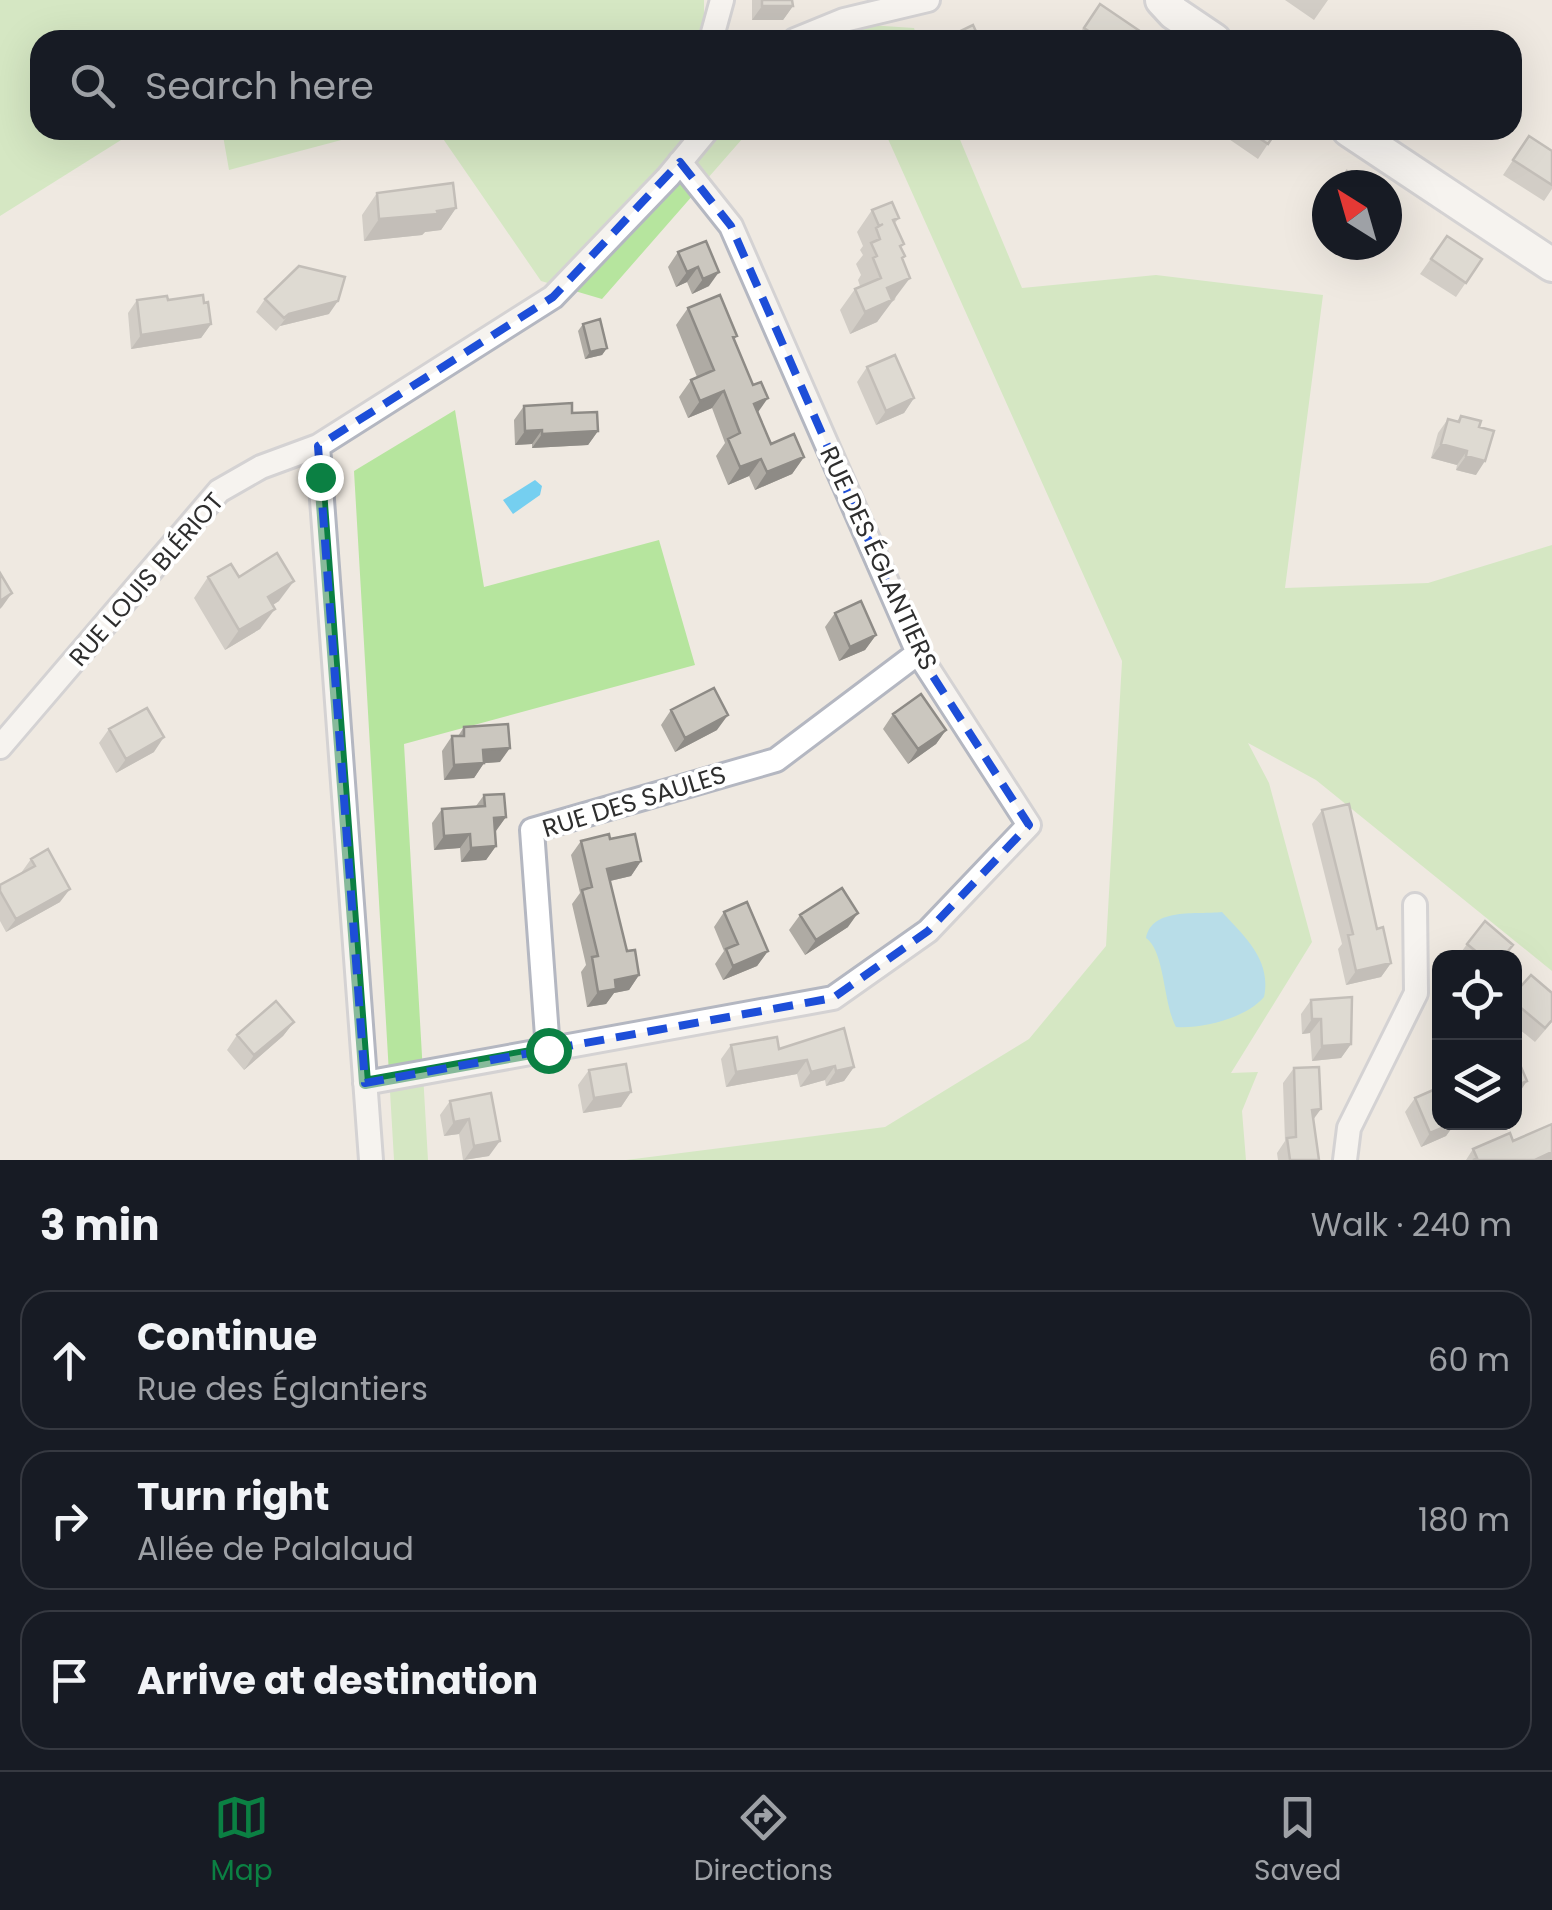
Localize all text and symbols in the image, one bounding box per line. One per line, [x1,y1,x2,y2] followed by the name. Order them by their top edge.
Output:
[30,30,1522,140] search box
[65,58,120,113] icon: search
[145,59,374,112] text: Search here
[1312,170,1402,260] north arrow
[811,441,946,676] street label: RUE DES ÉGLANTIERS
[298,455,344,501] route end
[61,485,232,674] street label: RUE LOUIS BLÉRIOT
[538,757,730,846] street label: RUE DES SAULES
[1432,950,1522,1130] map controls
[1432,950,1522,1040] button: locate
[526,1028,572,1074] route start
[1432,1040,1522,1130] button: layers
[40,1196,160,1255] text: 3 min
[1311,1202,1512,1247] text: Walk · 240 m
[137,1310,317,1363] text: Continue
[42,1333,97,1388] icon: ahead
[1428,1337,1510,1382] text: 60 m
[137,1366,428,1411] text: Rue des Églantiers
[137,1470,329,1523] text: Turn right
[42,1493,97,1548] icon: right
[1418,1497,1510,1542] text: 180 m
[137,1526,414,1571] text: Allée de Palalaud
[42,1653,97,1708] icon: arrive
[137,1654,538,1707] text: Arrive at destination
[211,1790,273,1892] tab: Map
[694,1790,833,1892] tab: Directions
[1254,1790,1341,1892] tab: Saved

